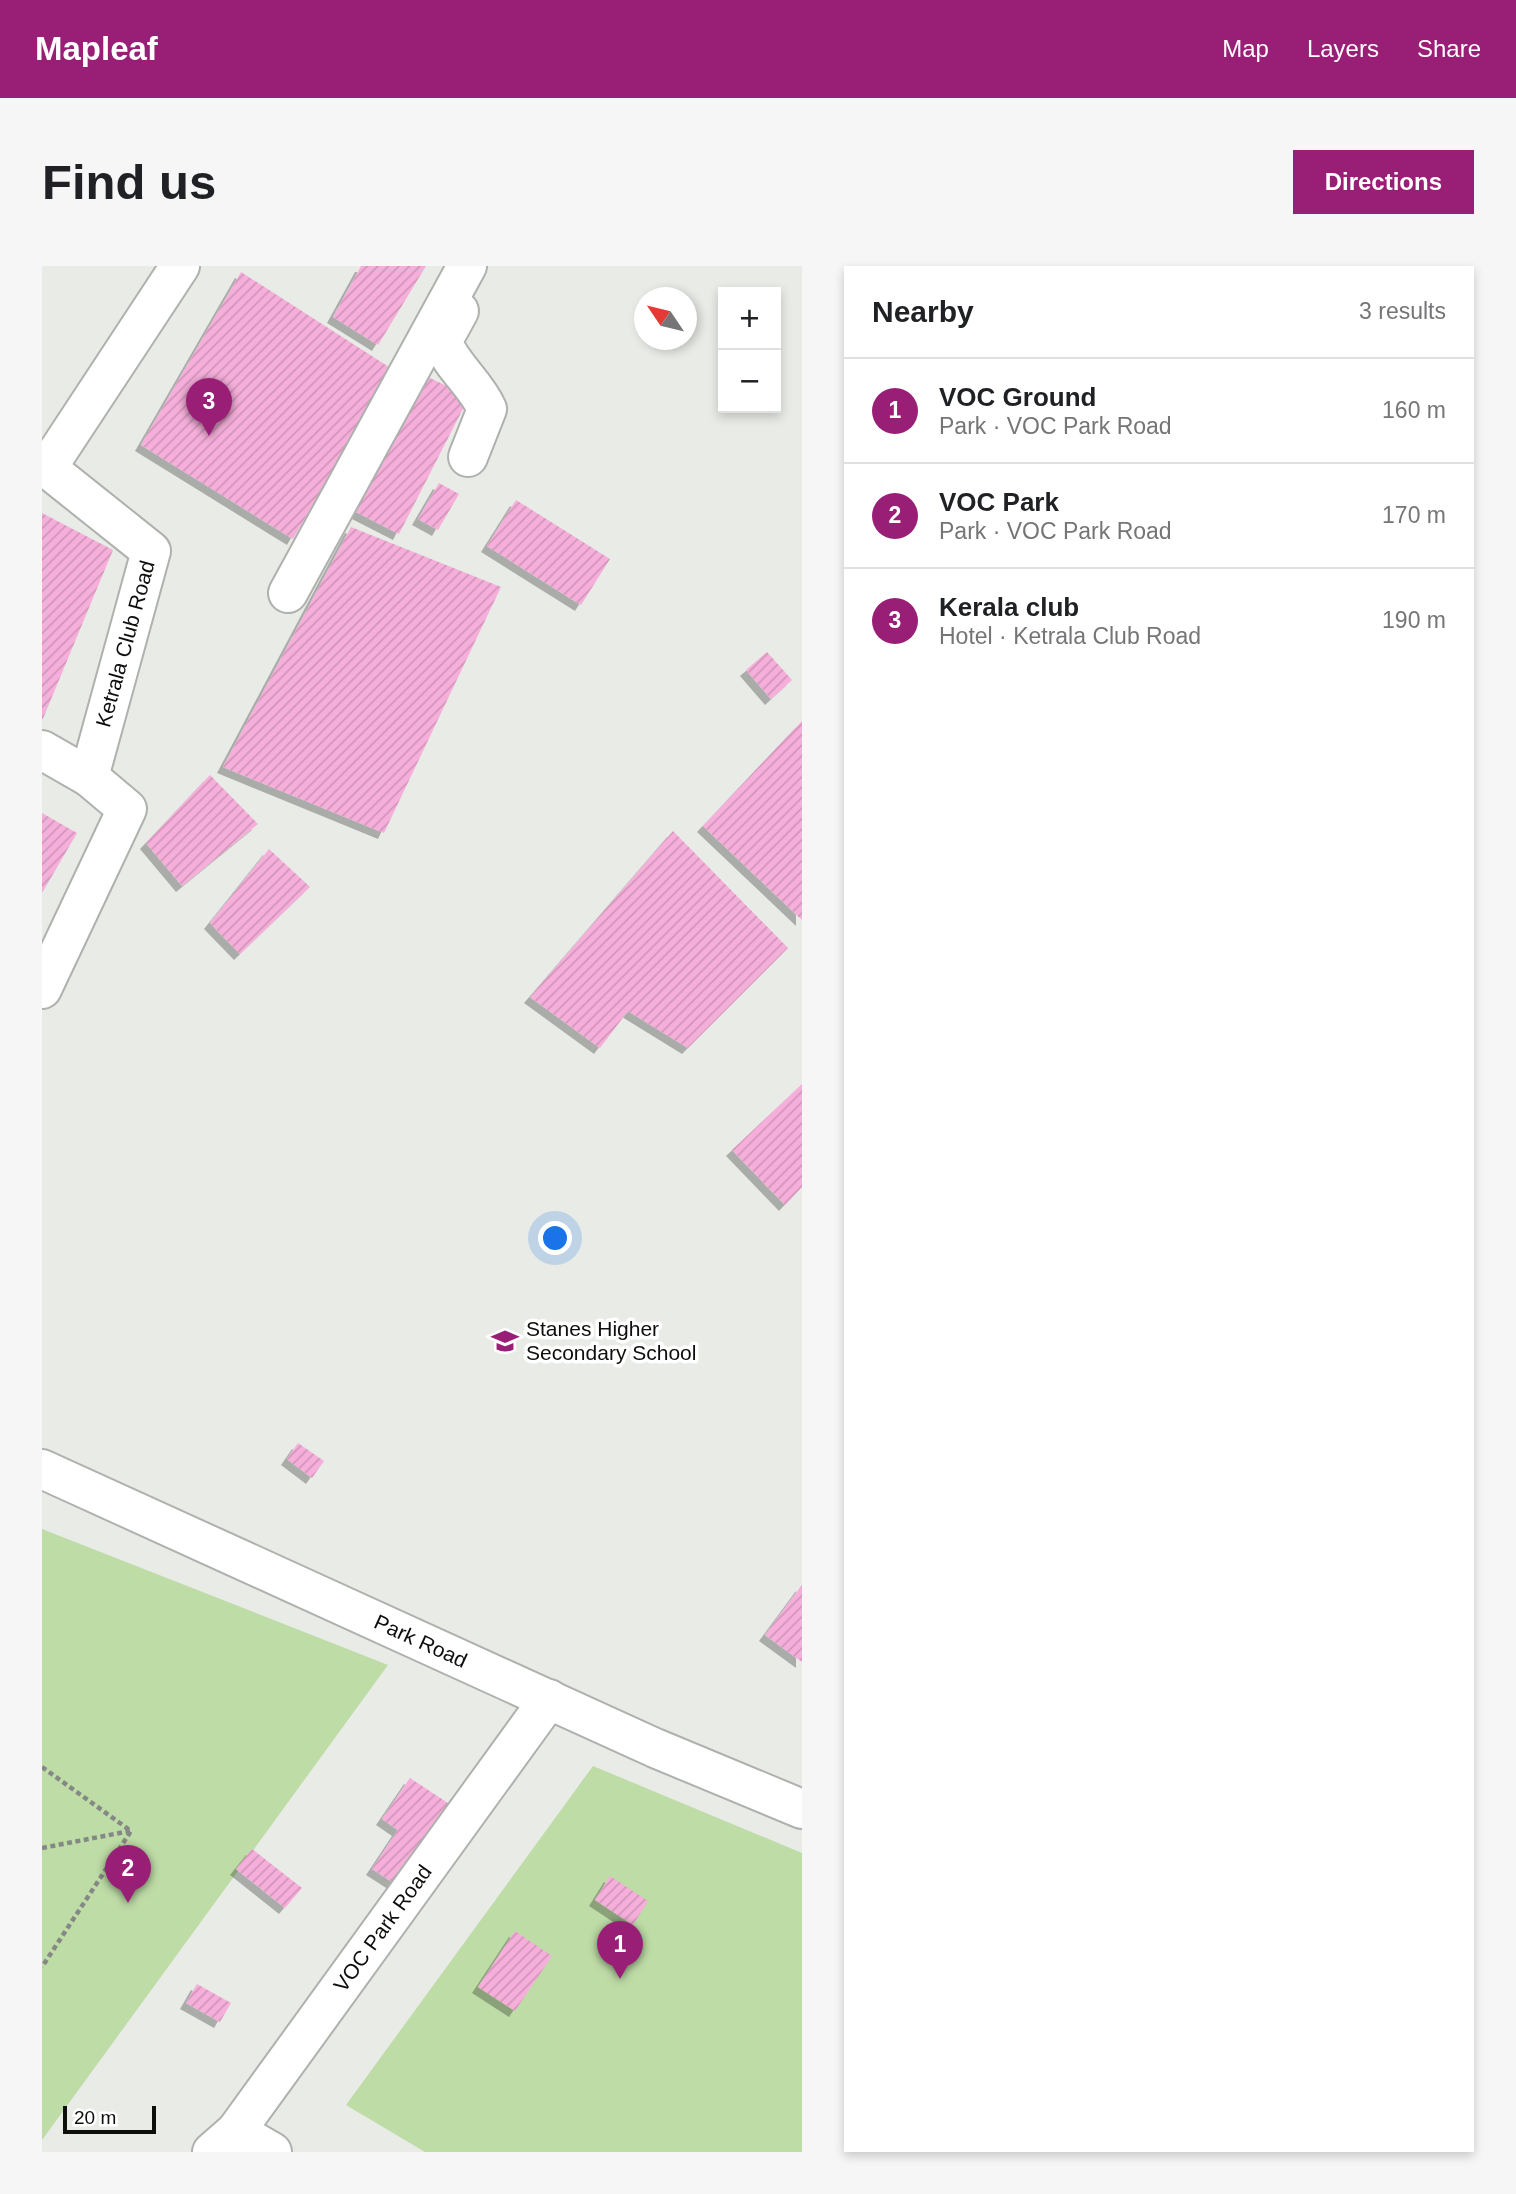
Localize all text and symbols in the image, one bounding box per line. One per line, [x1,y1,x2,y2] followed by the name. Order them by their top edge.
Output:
[35,30,158,67] text: Mapleaf
[1222,35,1269,62] text: Map
[1307,35,1379,62] text: Layers
[1417,35,1481,62] text: Share
[1293,150,1474,214] button: Directions
[42,155,216,209] text: Find us
[634,287,697,350] north arrow
[718,287,781,413] map controls
[718,287,781,350] button: +
[872,295,974,328] text: Nearby
[1359,298,1446,324] text: 3 results
[718,350,781,413] button: −
[186,378,232,436] pin: 3
[939,382,1096,412] text: VOC Ground
[889,397,901,423] text: 1
[1382,397,1446,423] text: 160 m
[939,413,1172,439] text: Park · VOC Park Road
[939,487,1059,517] text: VOC Park
[889,502,901,528] text: 2
[1382,502,1446,528] text: 170 m
[939,518,1172,544] text: Park · VOC Park Road
[91,558,159,730] street label: Ketrala Club Road
[939,592,1079,622] text: Kerala club
[889,607,901,633] text: 3
[1382,607,1446,633] text: 190 m
[939,623,1201,649] text: Hotel · Ketrala Club Road
[538,1221,572,1255] your location
[526,1317,696,1364] place label: Stanes Higher Secondary School
[490,1326,520,1356] school or university icon: Stanes Higher Secondary School
[371,1610,471,1672] street label: Park Road
[105,1845,151,1903] pin: 2
[329,1860,436,1996] street label: VOC Park Road
[597,1921,643,1979] pin: 1
[63,2103,156,2135] scale bar
[74,2107,116,2128] text: 20 m

